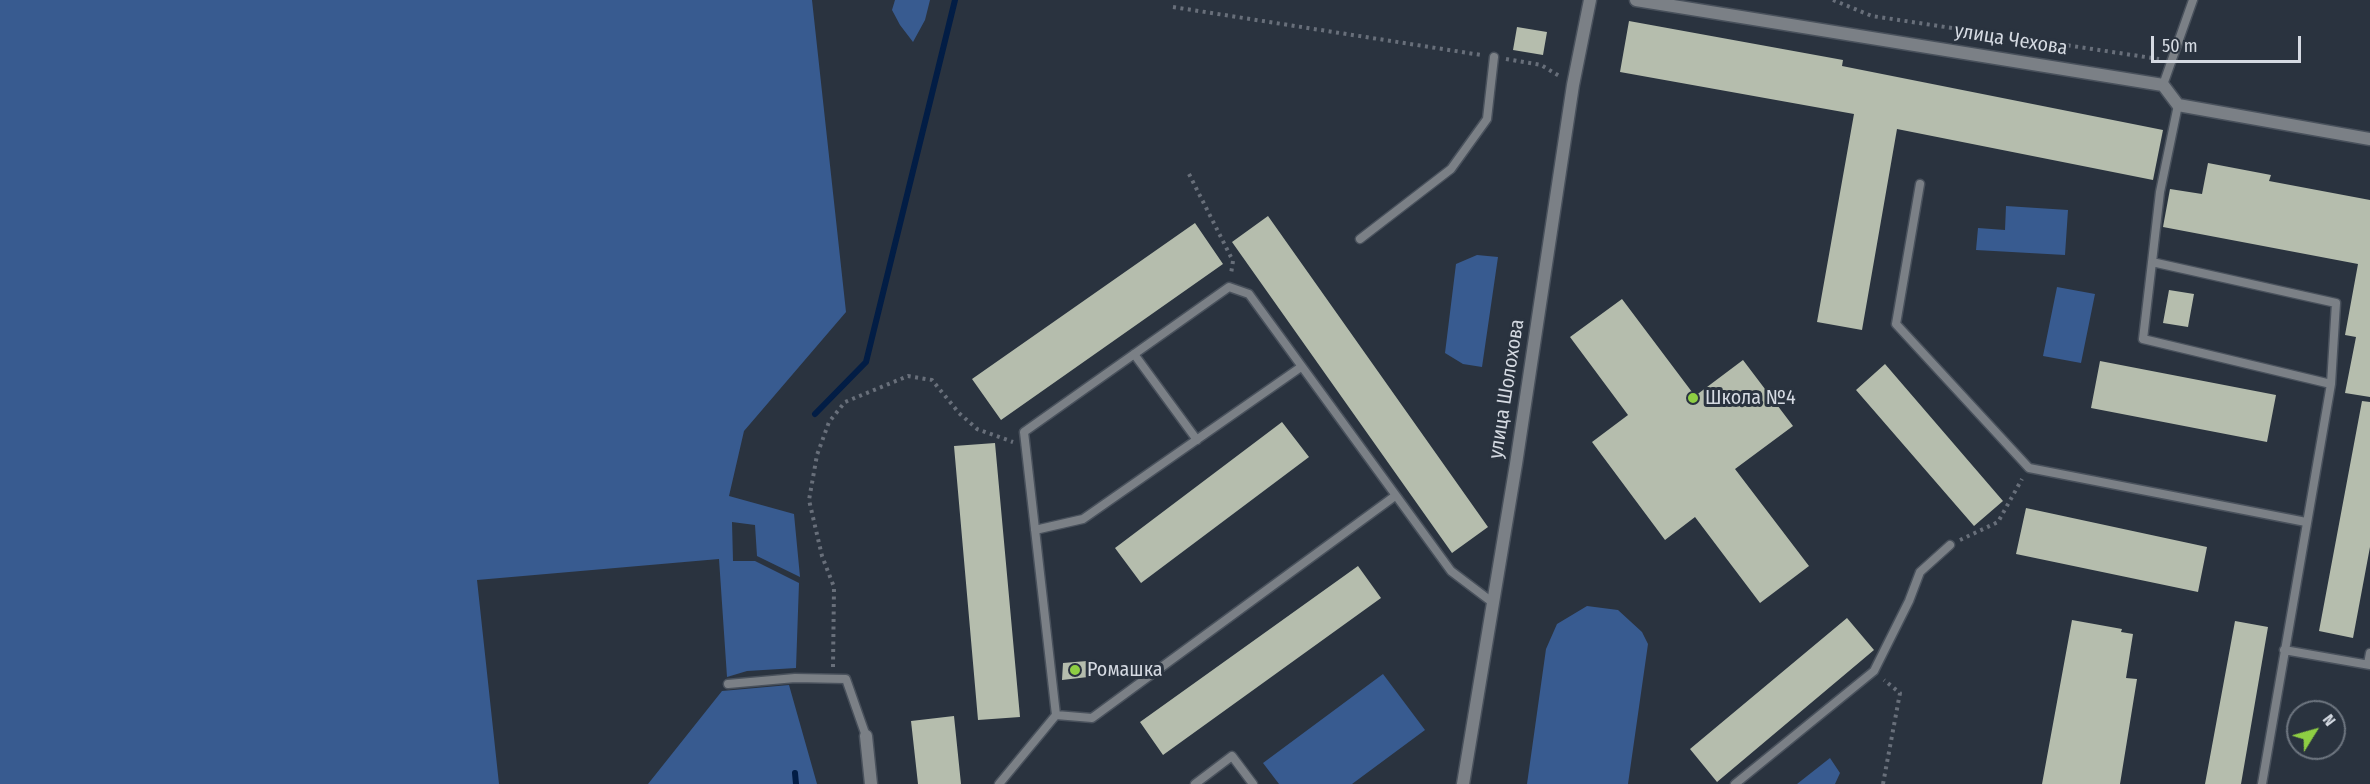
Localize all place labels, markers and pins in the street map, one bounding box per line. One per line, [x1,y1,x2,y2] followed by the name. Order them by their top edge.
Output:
[1705,386,1796,410] place label: Школа №4
[1686,391,1700,405] marker: Школа №4
[1087,658,1163,682] place label: Ромашка
[1068,663,1082,677] marker: Ромашка

